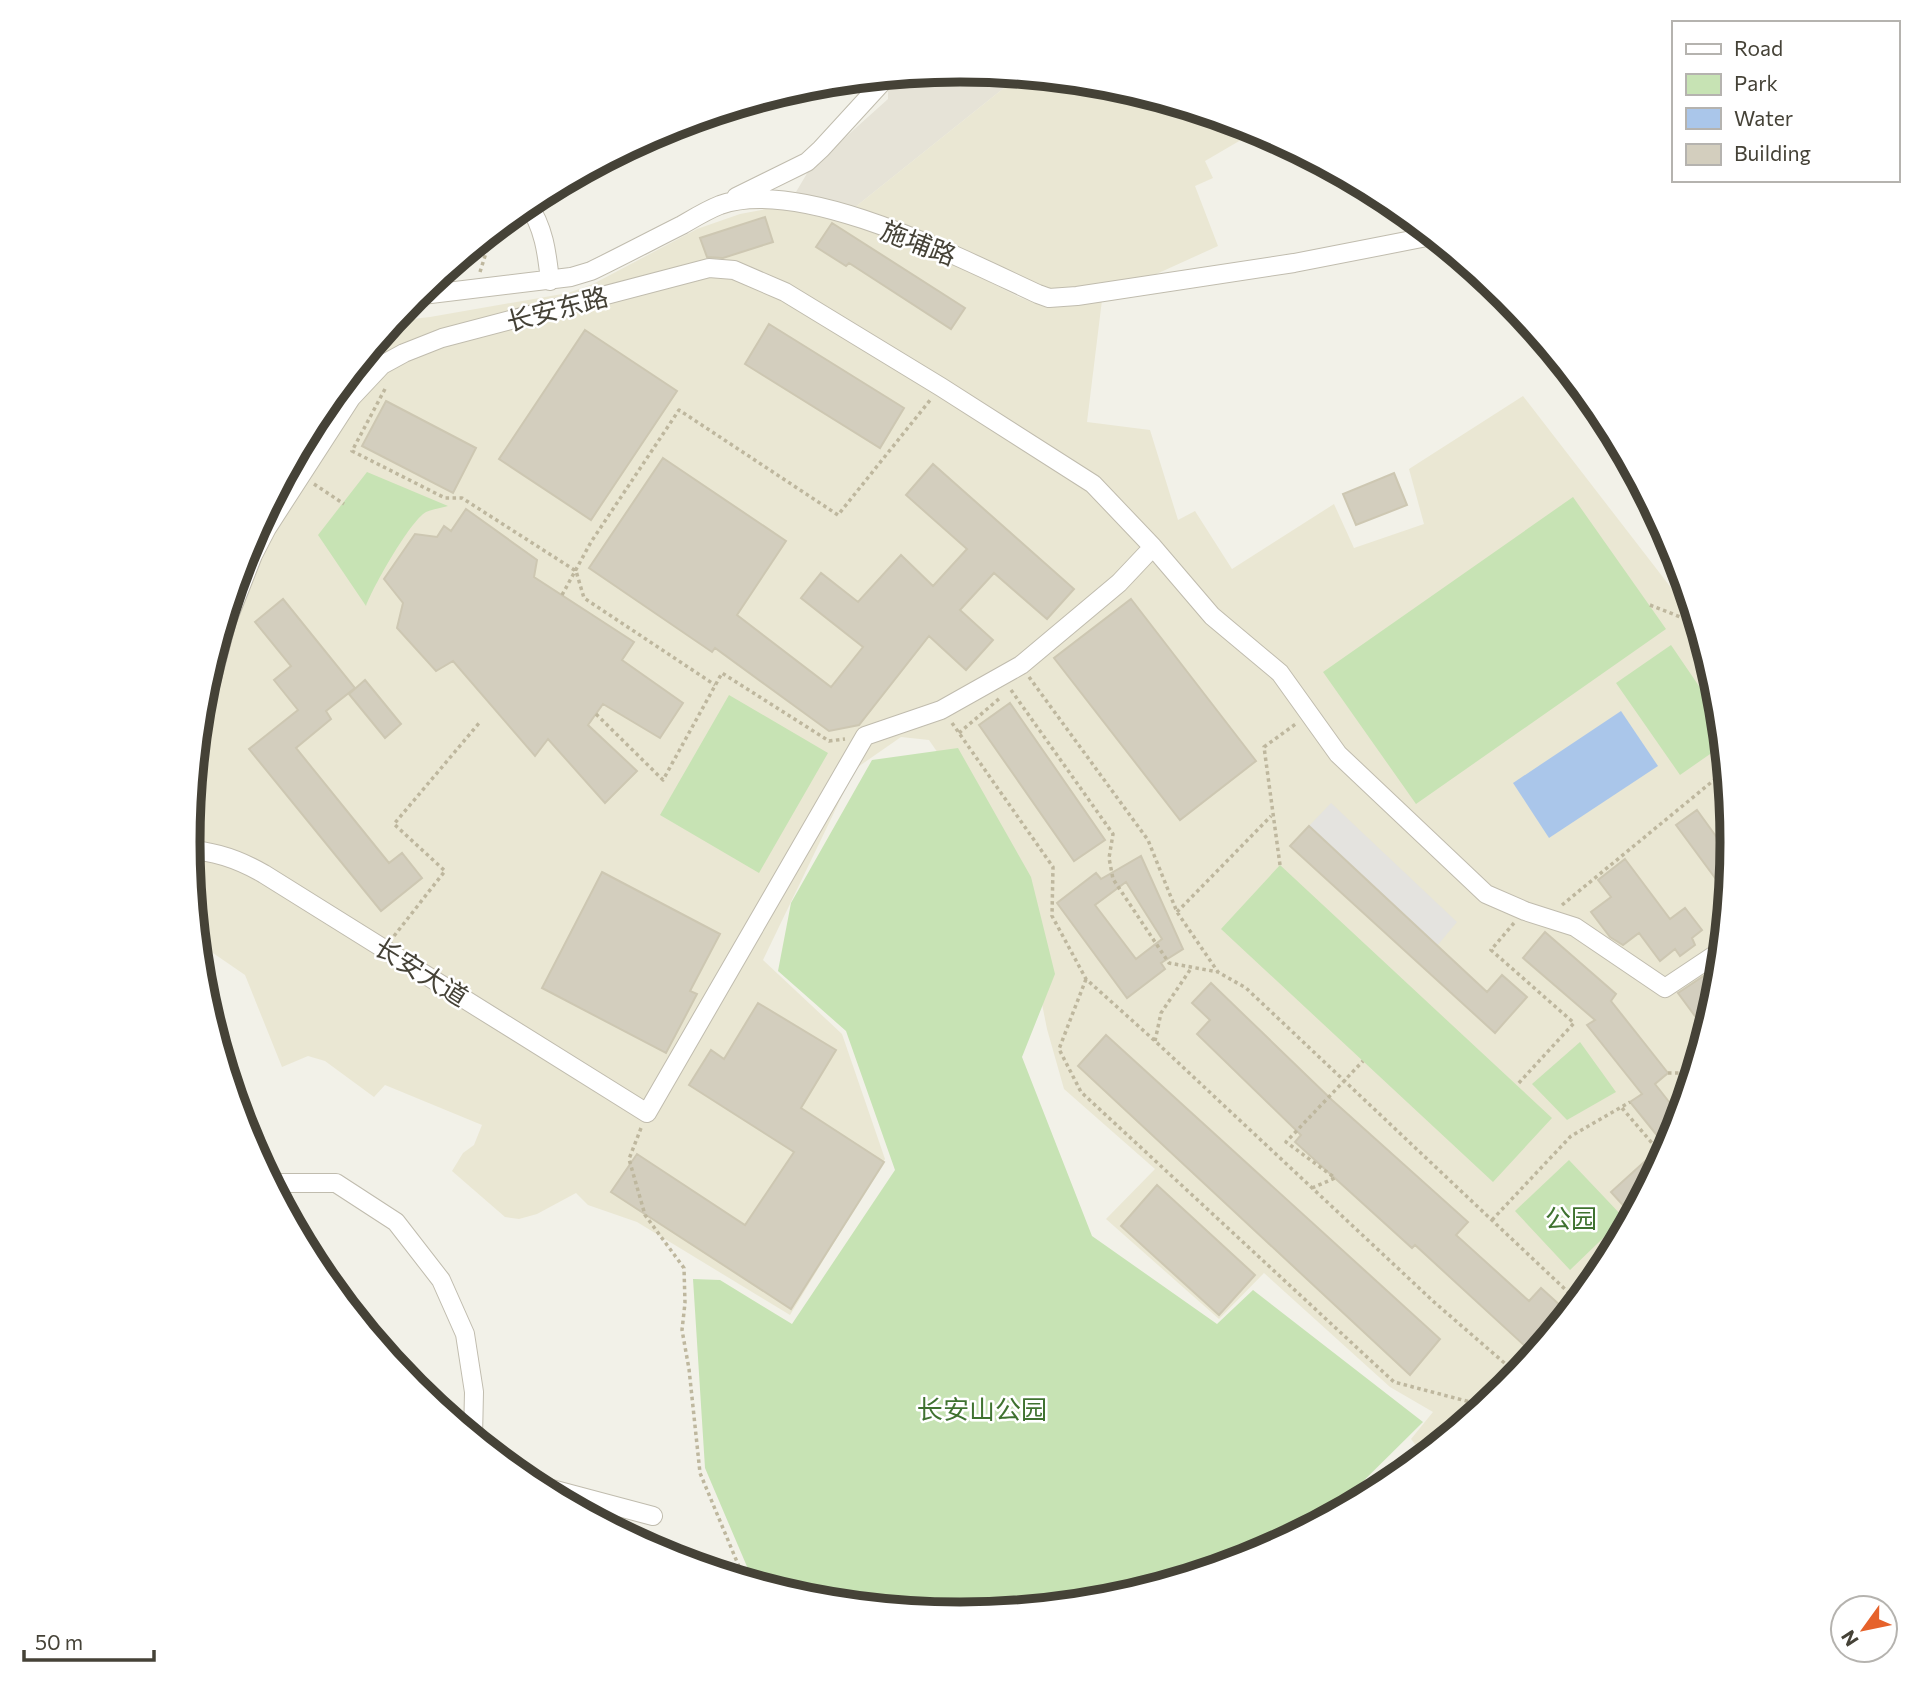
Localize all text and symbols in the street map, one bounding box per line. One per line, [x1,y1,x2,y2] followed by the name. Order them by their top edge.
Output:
[1672,21,1899,182] legend
[1734,35,1783,60] text: Road
[1734,70,1778,95] text: Park
[1734,105,1793,130] text: Water
[1734,140,1811,165] text: Building
[877,214,961,270] street label: 施埔路
[503,280,611,336] street label: 长安东路
[370,930,474,1012] street label: 长安大道
[1545,1202,1597,1233] park label: 公园
[917,1393,1047,1424] park label: 长安山公园
[1829,1594,1899,1664] north arrow
[24,1618,154,1662] scale bar
[1836,1626,1863,1651] text: N
[35,1629,83,1654] text: 50 m

